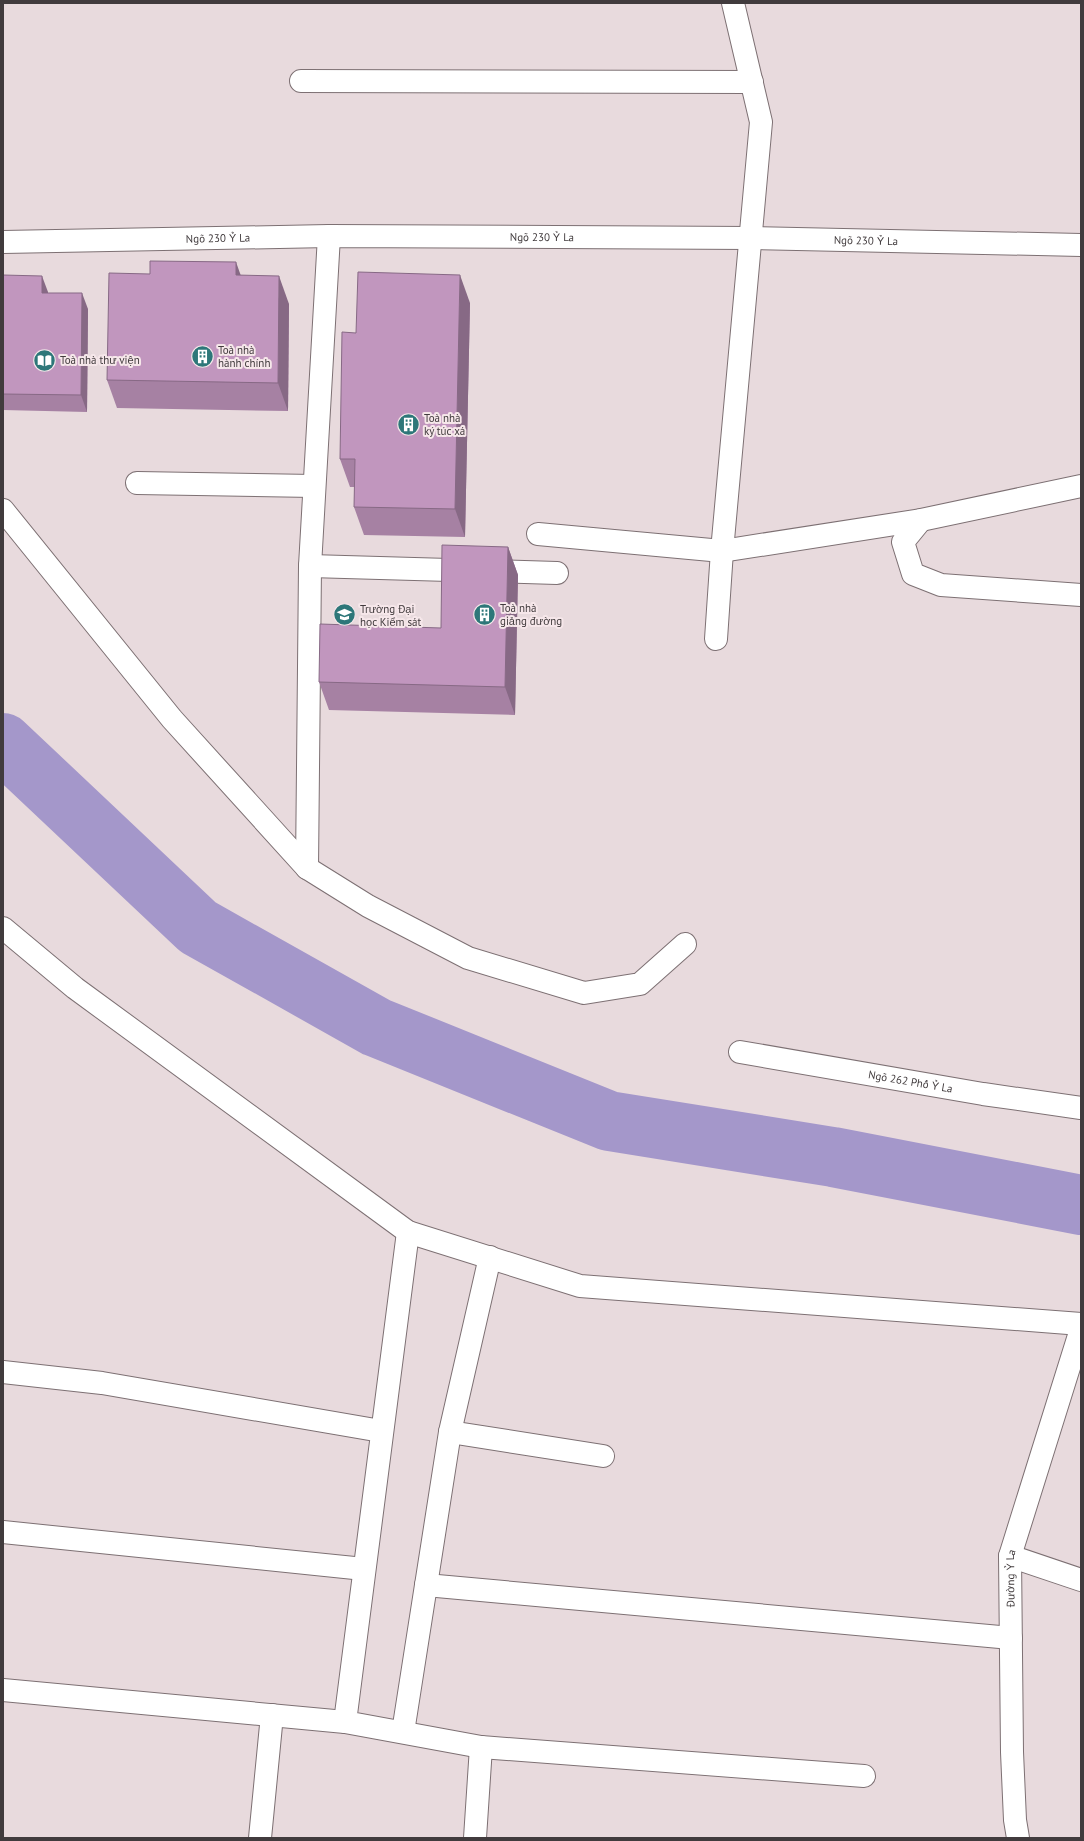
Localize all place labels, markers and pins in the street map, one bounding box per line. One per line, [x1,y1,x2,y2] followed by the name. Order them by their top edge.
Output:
[190,343,216,369] building icon: Toà nhà hành chính
[218,343,270,370] place label: Toà nhà hành chính
[32,347,58,373] library icon: Toà nhà thư viện
[60,353,140,367] place label: Toà nhà thư viện
[396,411,422,437] building icon: Toà nhà ký túc xá
[424,411,465,438] place label: Toà nhà ký túc xá
[471,601,497,627] building icon: Toà nhà giảng đường
[500,601,562,628] place label: Toà nhà giảng đường
[331,602,357,628] school or university icon: Trường Đại học Kiểm sát
[360,602,422,629] place label: Trường Đại học Kiểm sát

